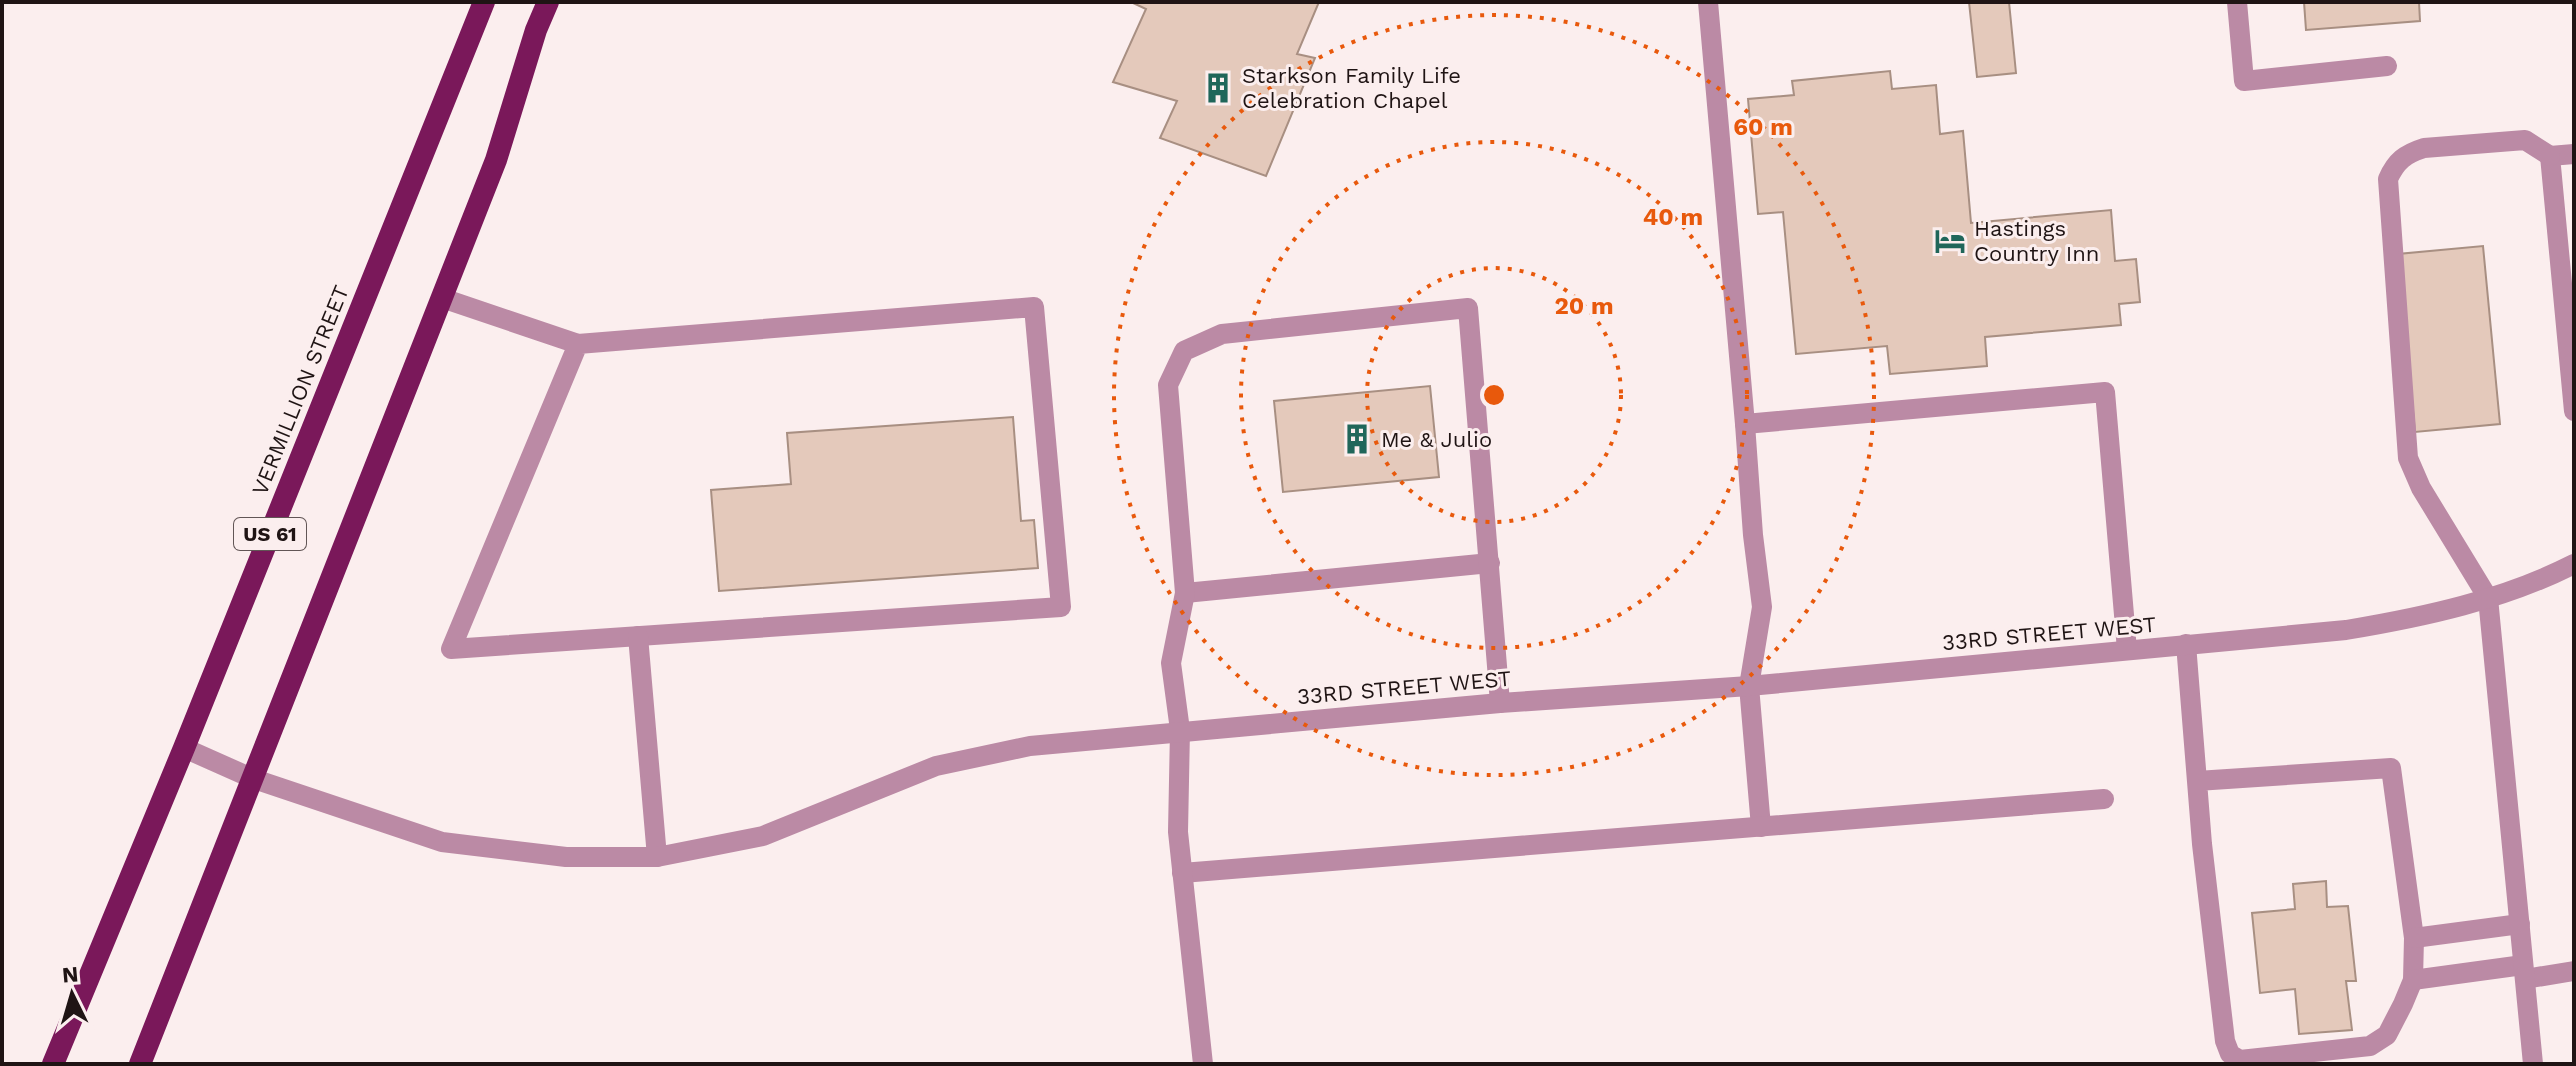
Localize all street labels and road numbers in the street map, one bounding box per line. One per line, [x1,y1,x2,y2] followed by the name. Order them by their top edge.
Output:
[247,282,354,499] street label: VERMILLION STREET
[234,518,306,550] road number: US 61
[1941,612,2157,655] street label: 33RD STREET WEST
[1296,666,1512,709] street label: 33RD STREET WEST

